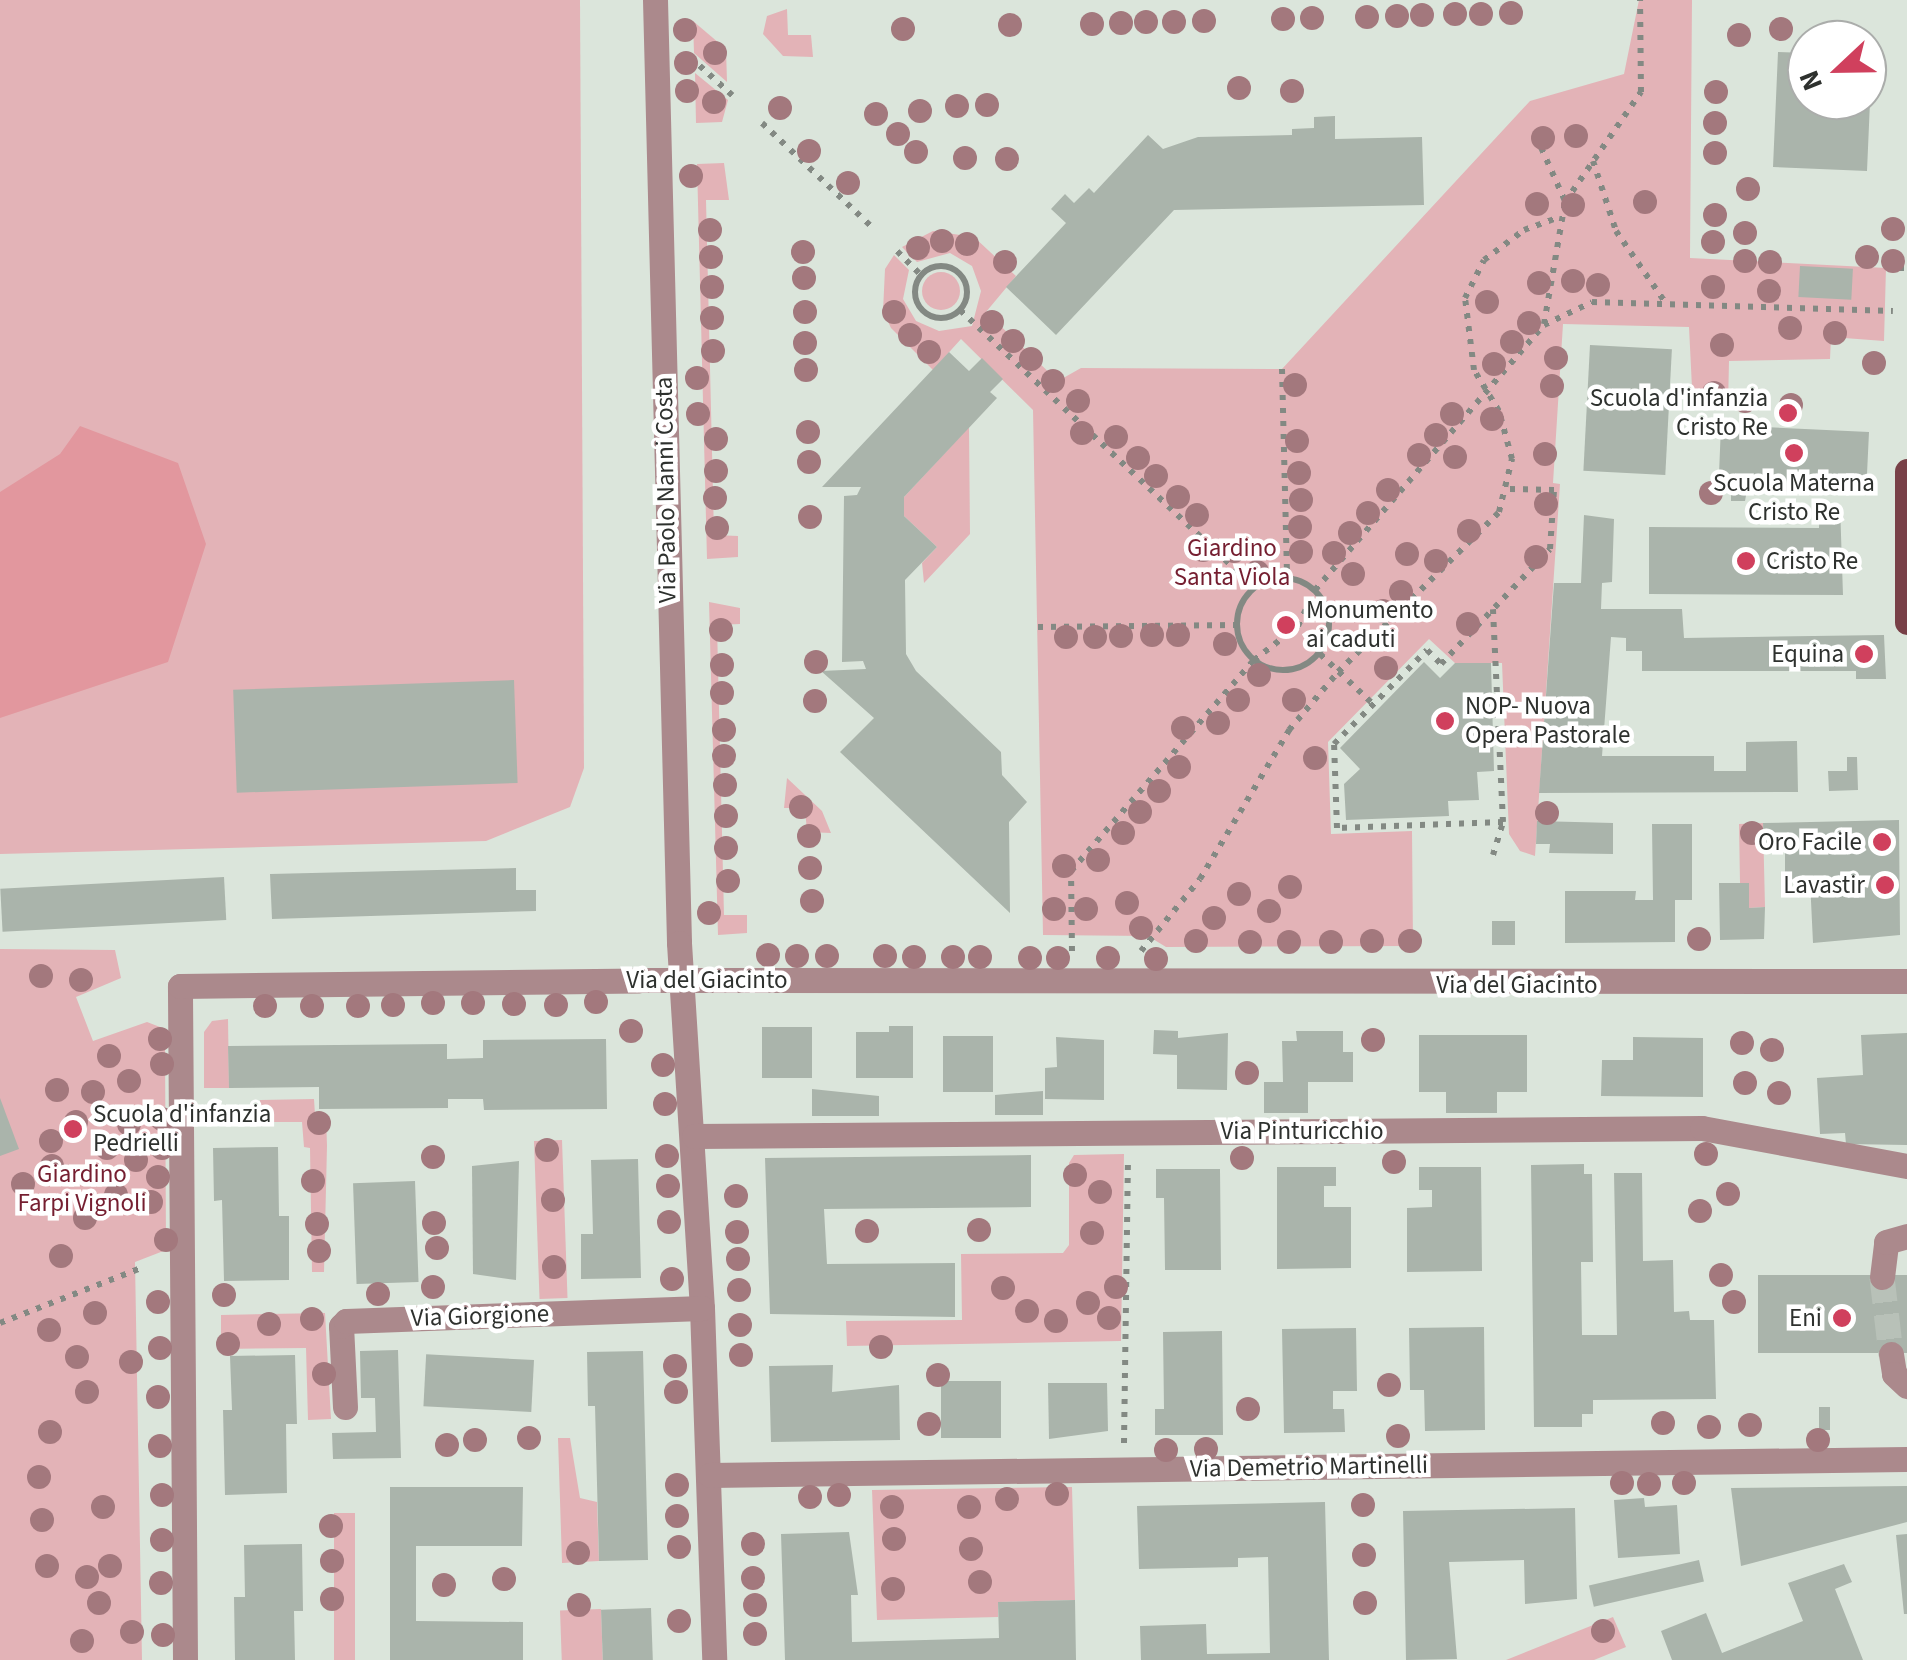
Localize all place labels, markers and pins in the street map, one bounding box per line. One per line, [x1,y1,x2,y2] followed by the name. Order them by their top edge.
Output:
[1590,384,1768,443] place label: Scuola d'infanzia Cristo Re
[1777,402,1799,424] marker: Scuola d'infanzia Cristo Re
[1783,442,1805,464] marker: Scuola Materna Cristo Re
[1713,469,1875,528] place label: Scuola Materna Cristo Re
[1766,546,1858,576] place label: Cristo Re
[1735,550,1757,572] marker: Cristo Re
[1306,596,1433,655] place label: Monumento ai caduti
[1275,614,1297,636] marker: Monumento ai caduti
[1771,639,1844,669] place label: Equina
[1853,643,1875,665] marker: Equina
[1465,692,1630,751] place label: NOP- Nuova Opera Pastorale
[1434,710,1456,732] marker: NOP- Nuova Opera Pastorale
[1758,827,1862,857] place label: Oro Facile
[1871,831,1893,853] marker: Oro Facile
[1783,870,1865,900] place label: Lavastir
[1874,874,1896,896] marker: Lavastir
[93,1100,271,1159] place label: Scuola d'infanzia Pedrielli
[62,1118,84,1140] marker: Scuola d'infanzia Pedrielli
[1789,1303,1822,1333] place label: Eni
[1831,1307,1853,1329] marker: Eni

